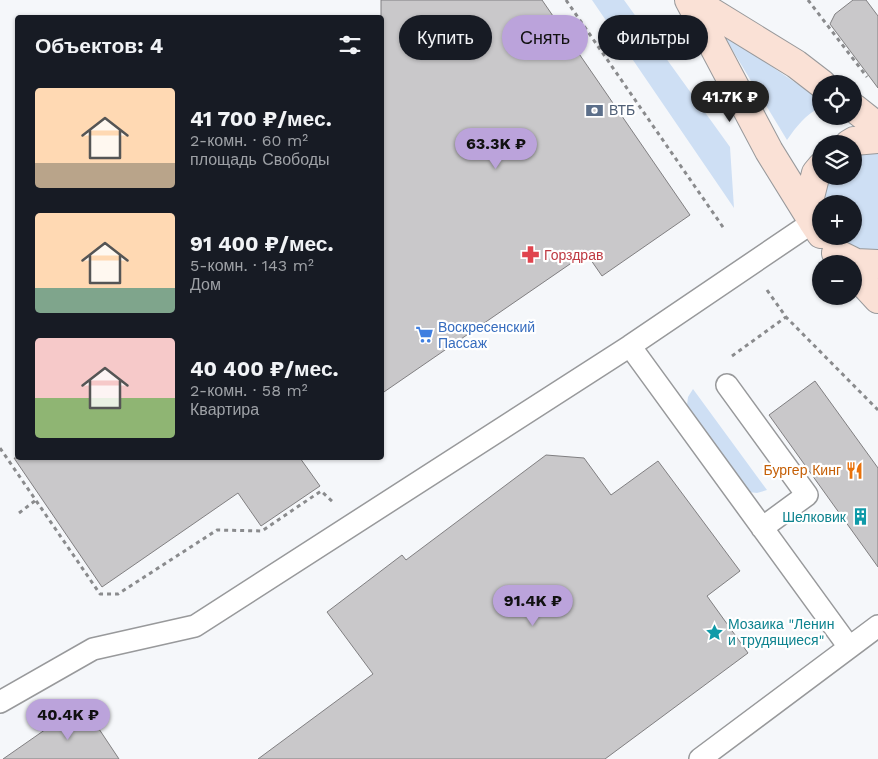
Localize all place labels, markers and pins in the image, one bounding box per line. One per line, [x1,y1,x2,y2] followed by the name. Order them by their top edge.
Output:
[684,80,776,123] pin: 41.7K ₽
[585,100,605,120] bank icon: ВТБ
[609,102,635,118] place label: ВТБ
[450,128,542,170] pin: 63.3K ₽
[520,245,540,265] pharmacy icon: Горздрав
[544,247,603,263] place label: Горздрав
[438,319,535,351] place label: Воскресенский Пассаж
[414,325,434,345] supermarket icon: Воскресенский Пассаж
[845,460,865,480] restaurant icon: Бургер Кинг
[764,462,841,478] place label: Бургер Кинг
[850,507,870,527] building icon: Шелковик
[782,509,847,525] place label: Шелковик
[487,584,579,627] pin: 91.4K ₽
[728,616,834,648] place label: Мозаика "Ленин и трудящиеся"
[704,622,724,642] place icon: Мозаика "Ленин и трудящиеся"
[22,698,114,741] pin: 40.4K ₽

